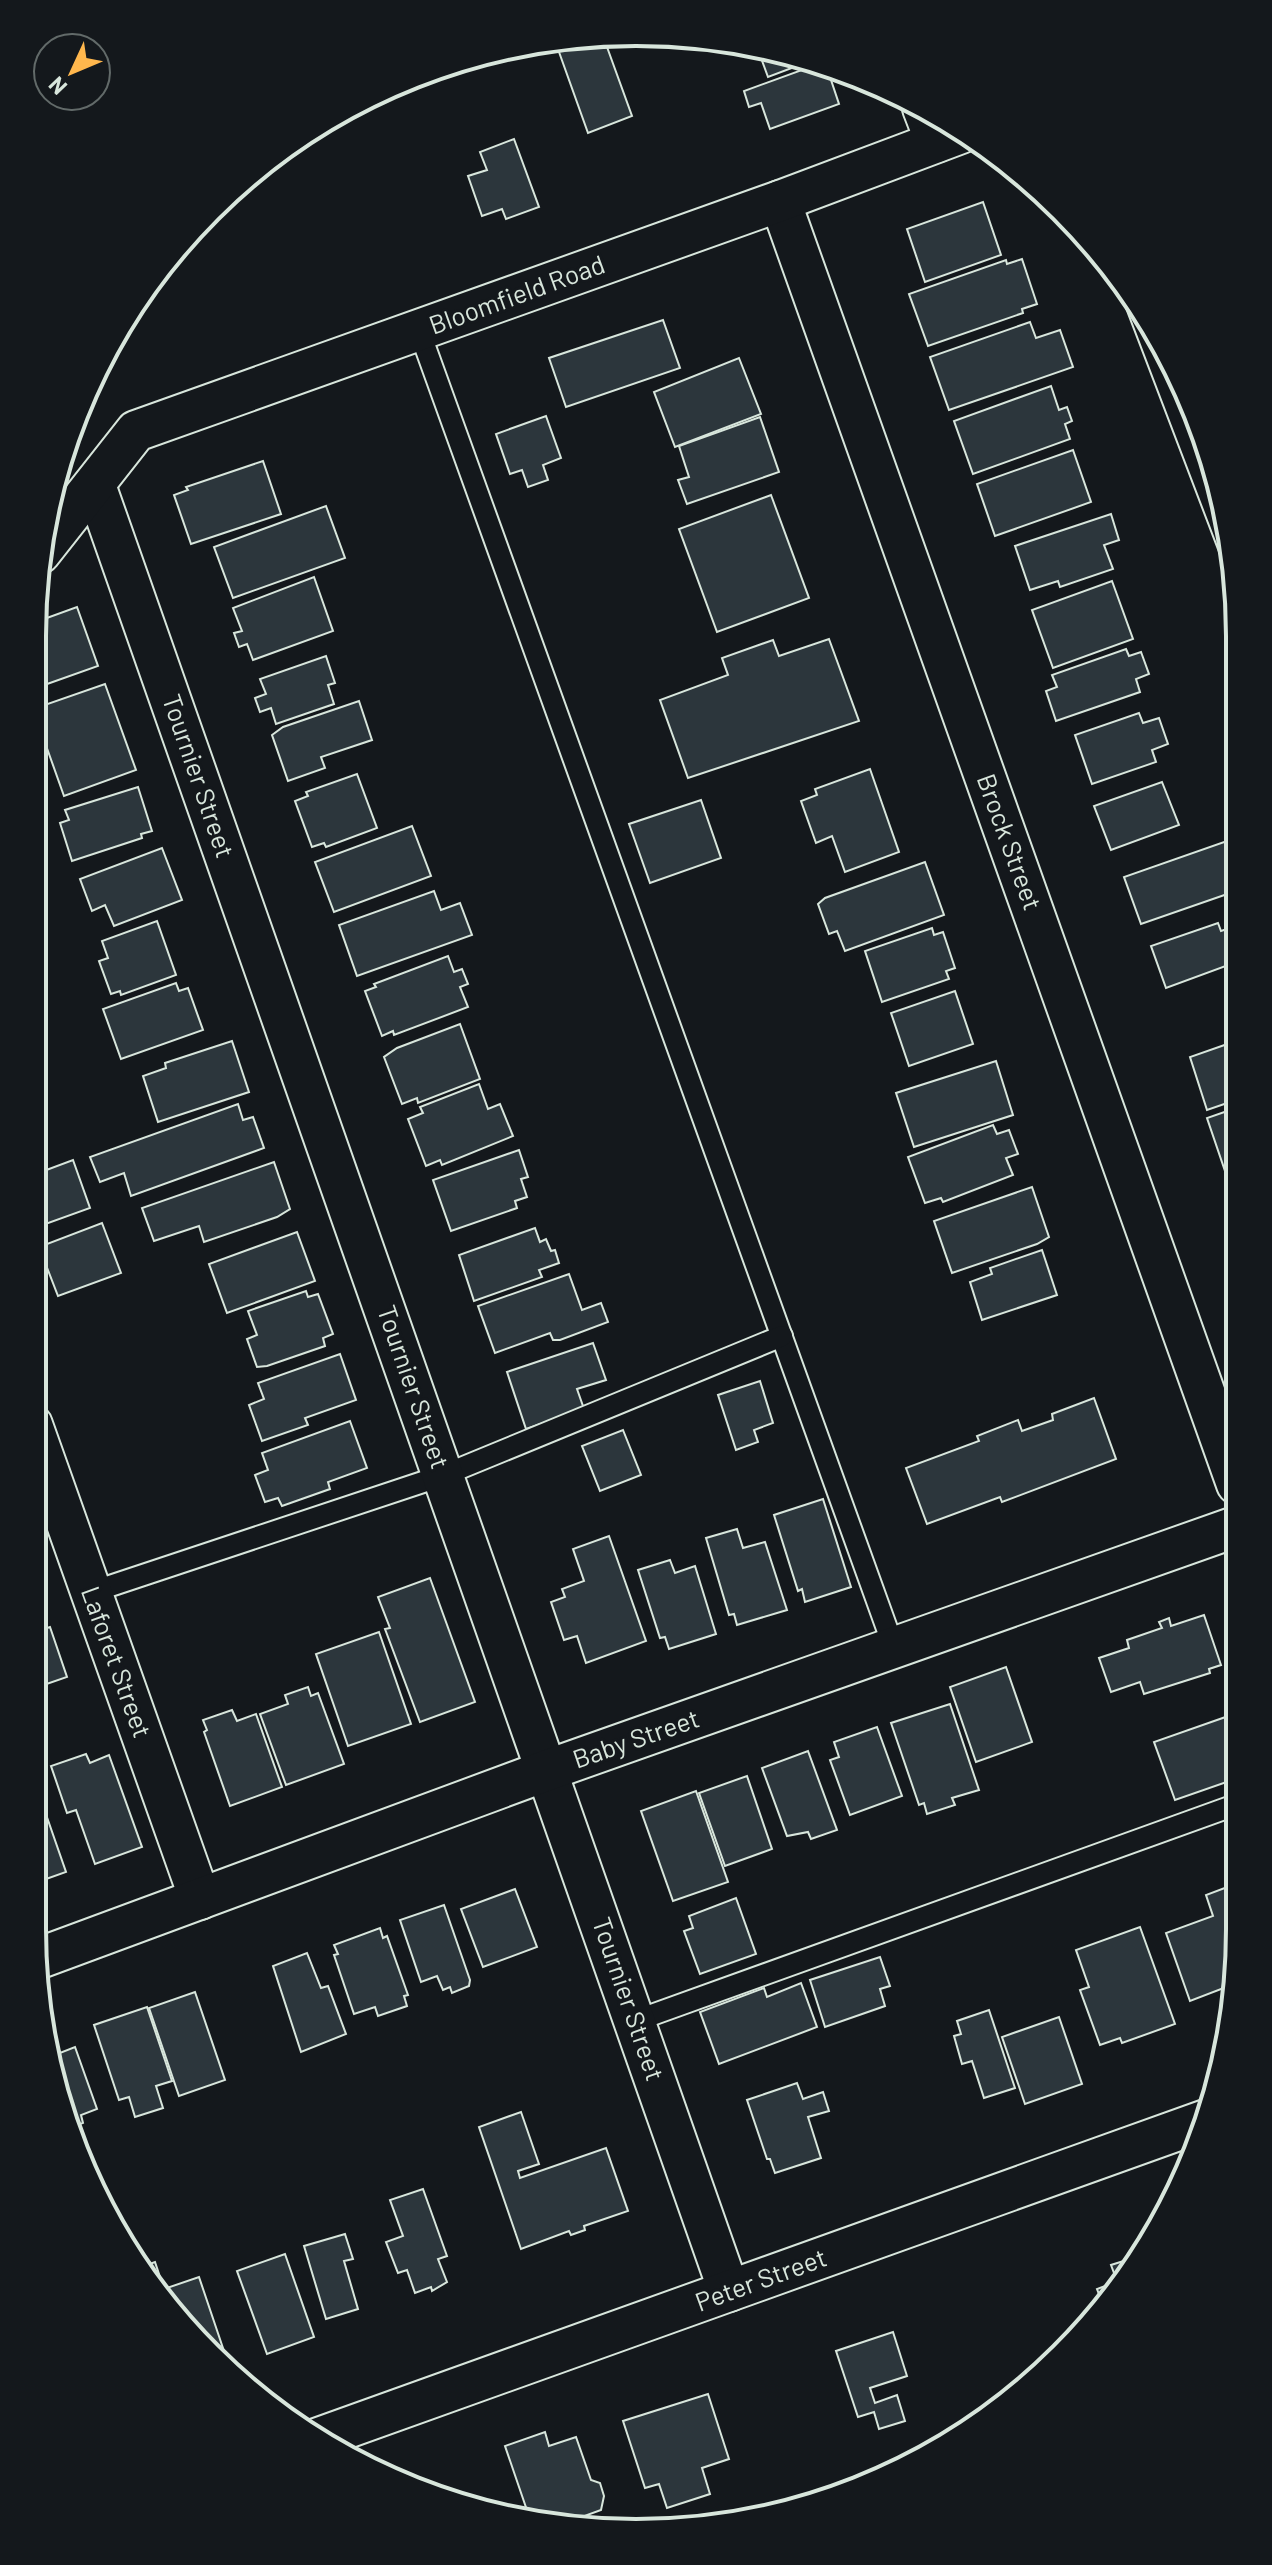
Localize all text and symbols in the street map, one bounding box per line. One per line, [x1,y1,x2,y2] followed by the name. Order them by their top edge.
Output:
[32,32,112,112] north arrow
[42,72,71,101] text: N
[424,247,609,340] street label: Bloomfield Road
[157,690,242,861] street label: Tournier Street
[971,769,1049,914] street label: Brock Street
[372,1301,457,1472] street label: Tournier Street
[76,1582,159,1741] street label: Laforet Street
[568,1702,703,1774] street label: Baby Street
[587,1913,672,2084] street label: Tournier Street
[691,2241,830,2317] street label: Peter Street

